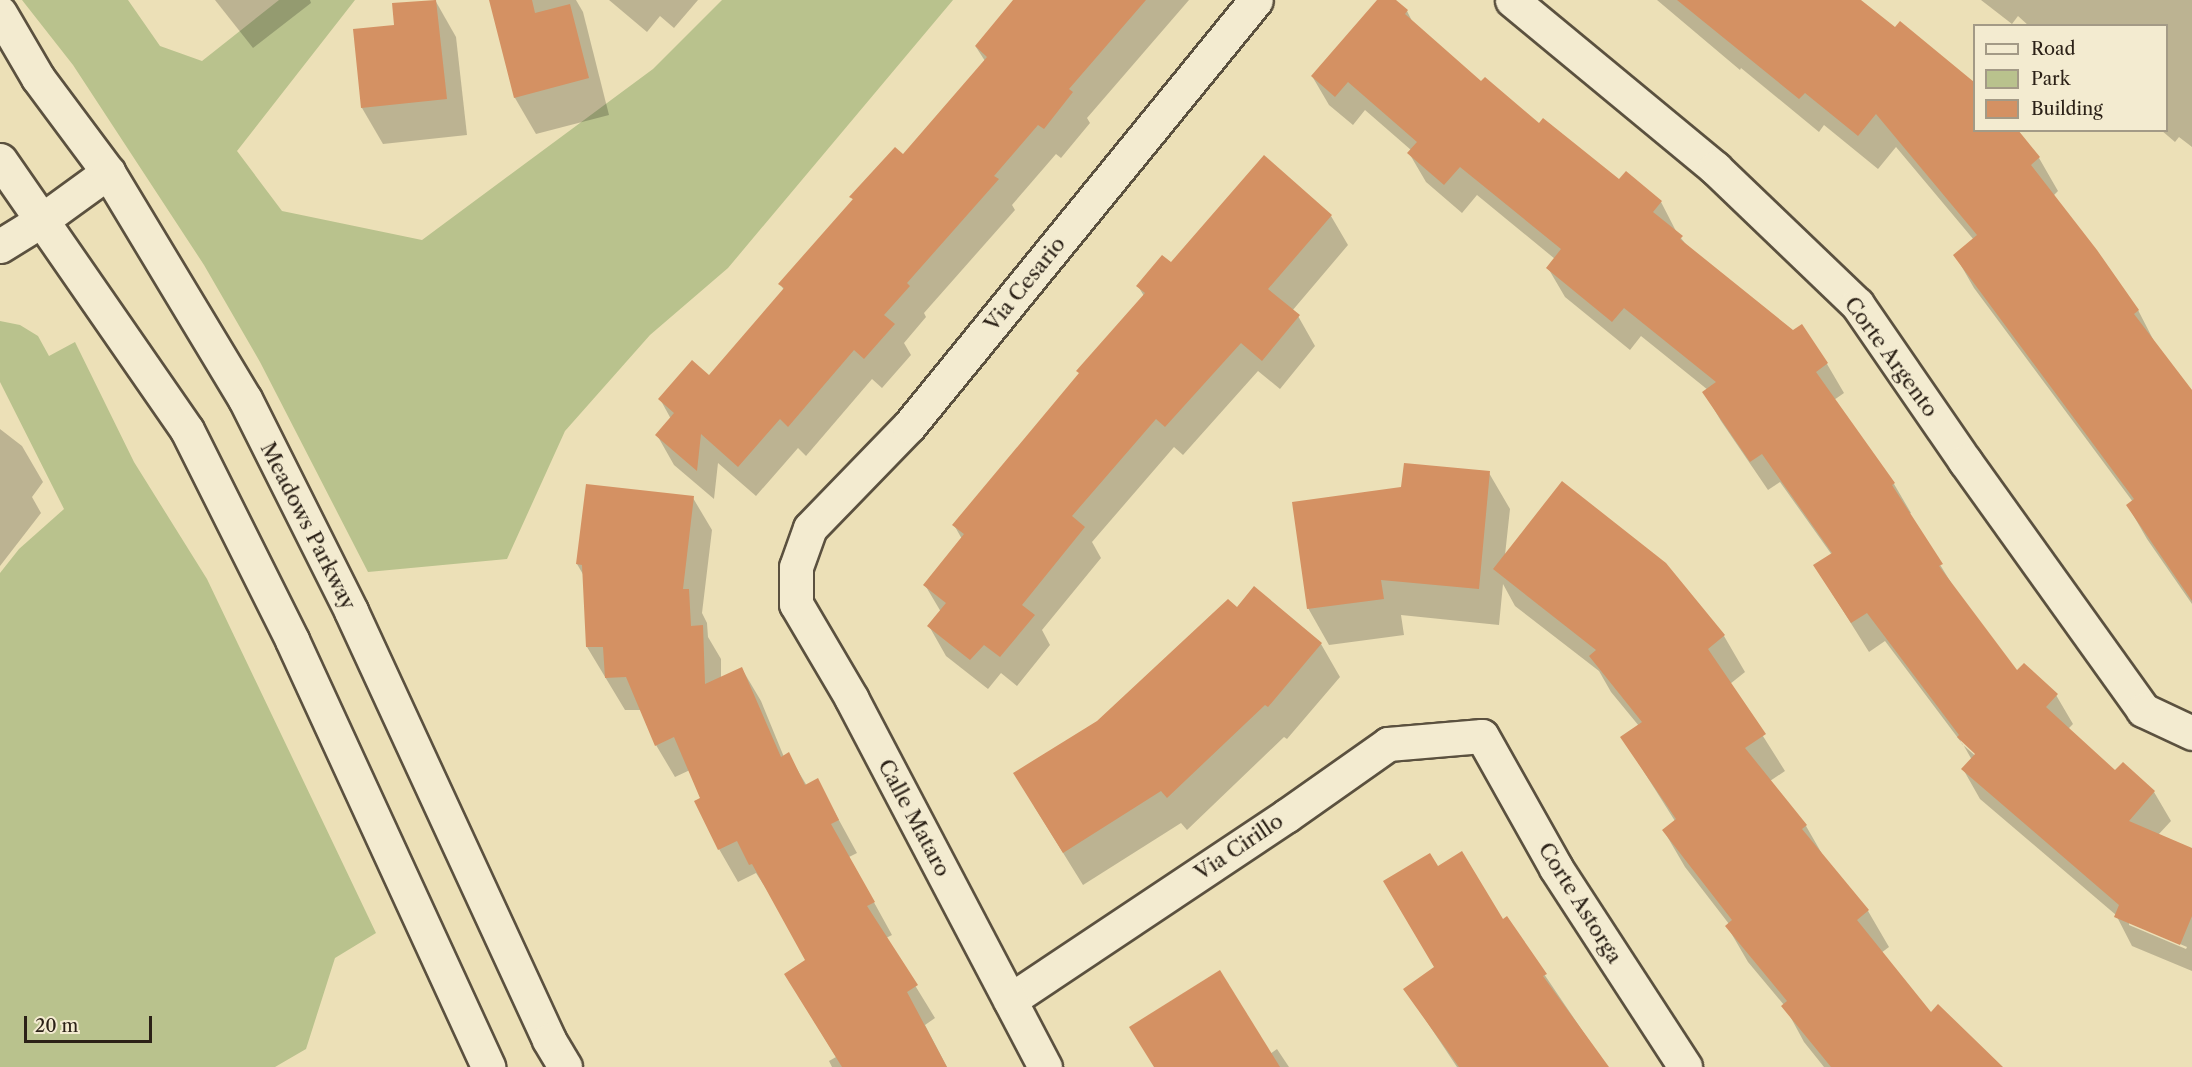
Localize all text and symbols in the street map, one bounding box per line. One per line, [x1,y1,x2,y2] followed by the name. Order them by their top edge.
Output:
[1973,24,2168,132] legend
[2031,38,2076,60] text: Road
[2031,68,2070,90] text: Park
[2031,98,2103,120] text: Building
[979,232,1071,336] street label: Via Cesario
[1839,292,1943,422] street label: Corte Argento
[255,438,361,614] street label: Meadows Parkway
[873,755,955,881] street label: Calle Mataro
[1190,808,1288,886] street label: Via Cirillo
[1533,838,1627,968] street label: Corte Astorga
[27,1004,154,1042] scale bar
[35,1015,78,1037] text: 20 m

